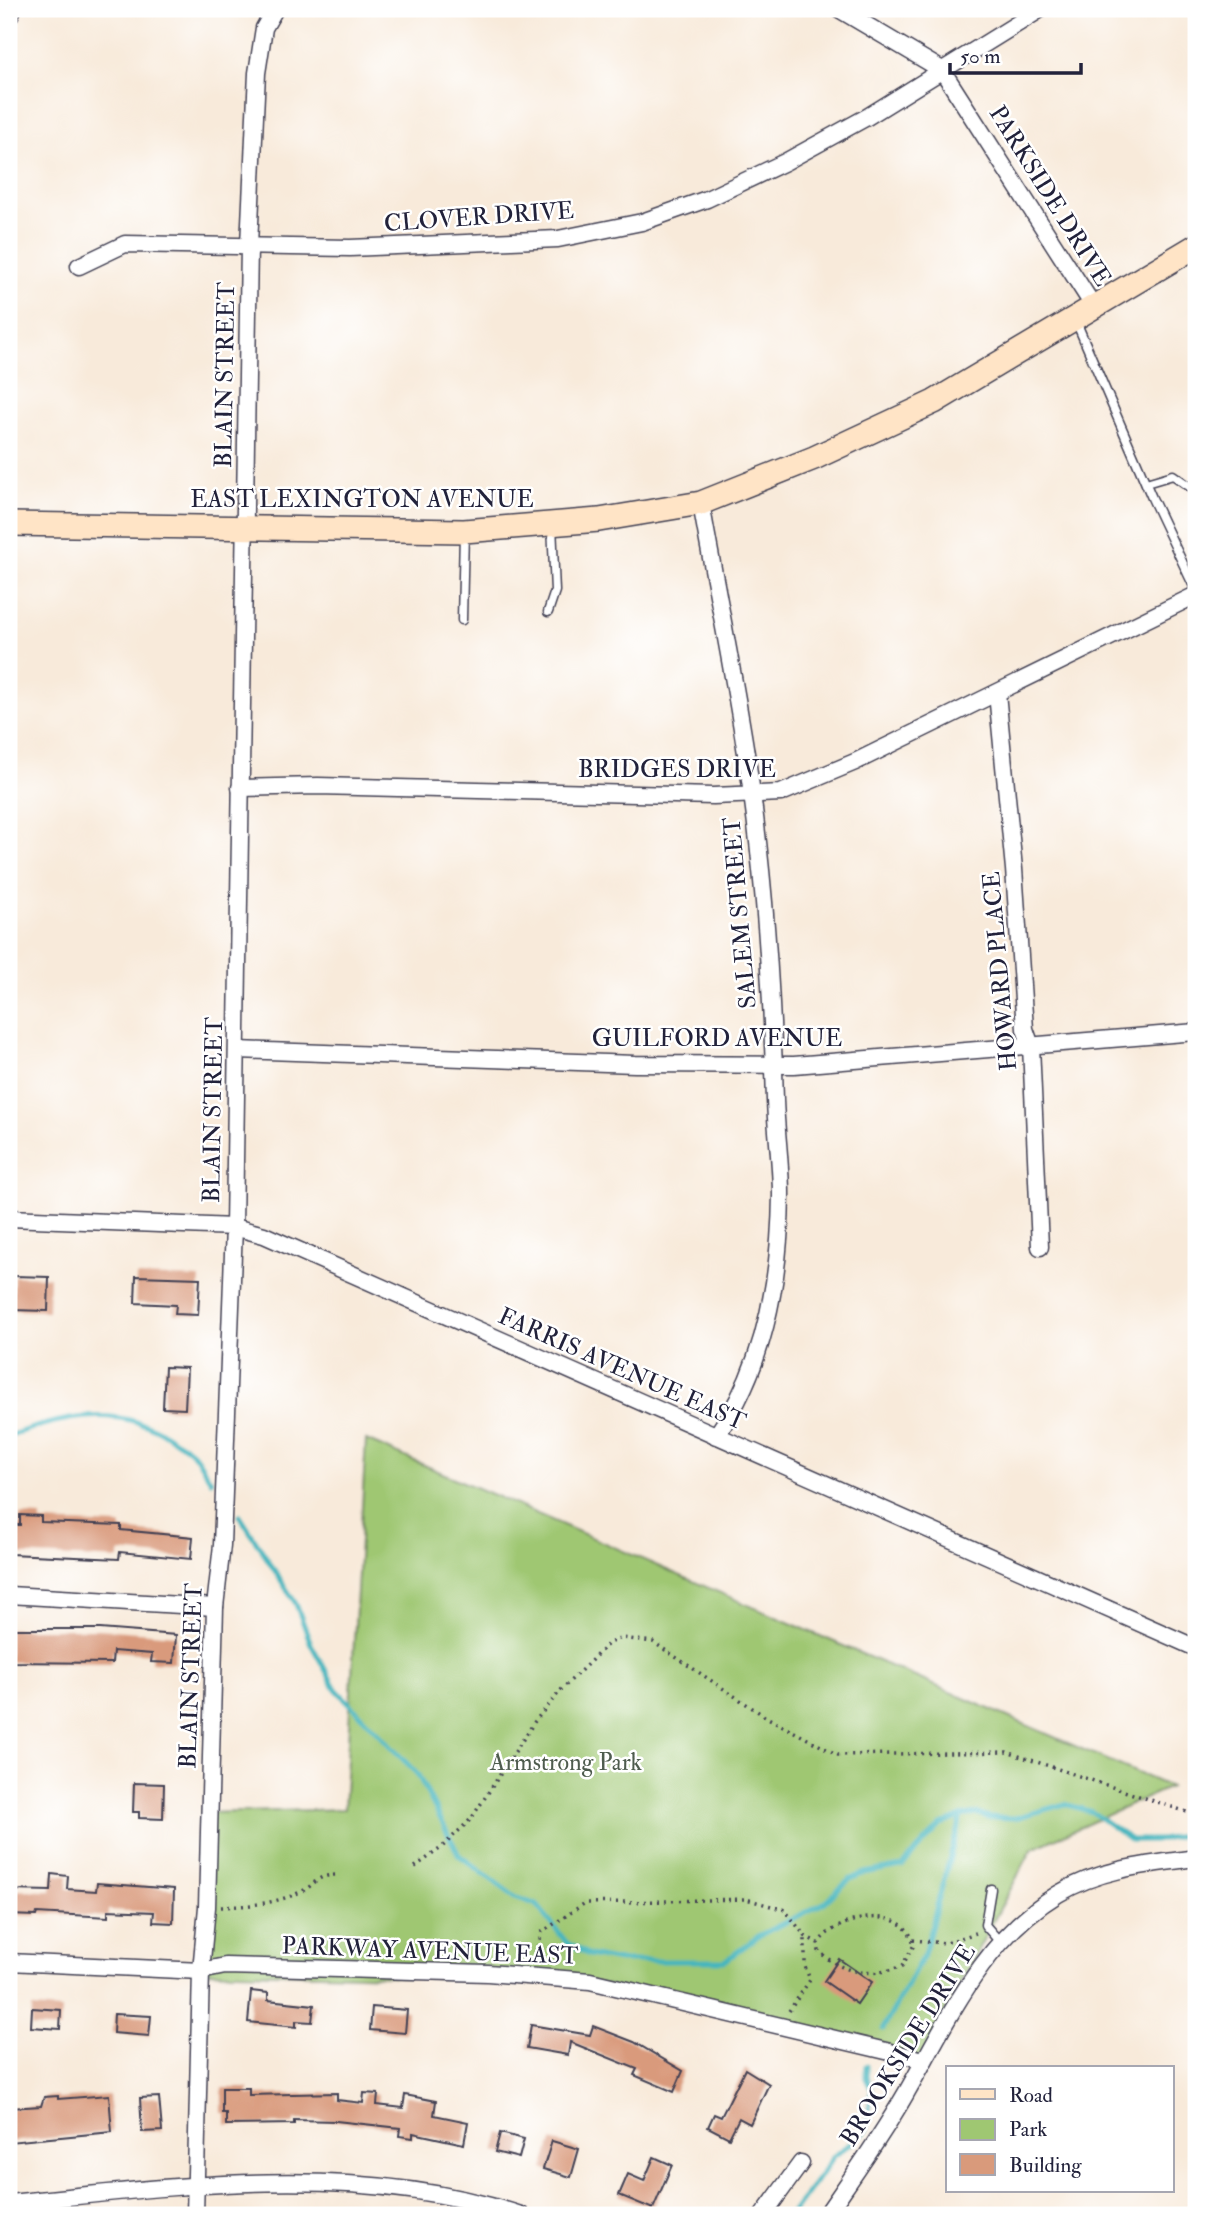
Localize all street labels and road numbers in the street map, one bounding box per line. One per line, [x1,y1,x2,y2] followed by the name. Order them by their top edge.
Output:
[982,100,1118,292] street label: PARKSIDE DRIVE
[383,195,575,239] street label: CLOVER DRIVE
[208,282,242,468] street label: BLAIN STREET
[190,484,534,515] street label: EAST LEXINGTON AVENUE
[578,754,776,785] street label: BRIDGES DRIVE
[716,816,764,1010] street label: SALEM STREET
[976,870,1024,1072] street label: HOWARD PLACE
[196,1017,230,1203] street label: BLAIN STREET
[592,1023,842,1054] street label: GUILFORD AVENUE
[493,1300,751,1438] street label: FARRIS AVENUE EAST
[172,1582,210,1769] street label: BLAIN STREET
[281,1930,579,1972] street label: PARKWAY AVENUE EAST
[833,1938,983,2152] street label: BROOKSIDE DRIVE

